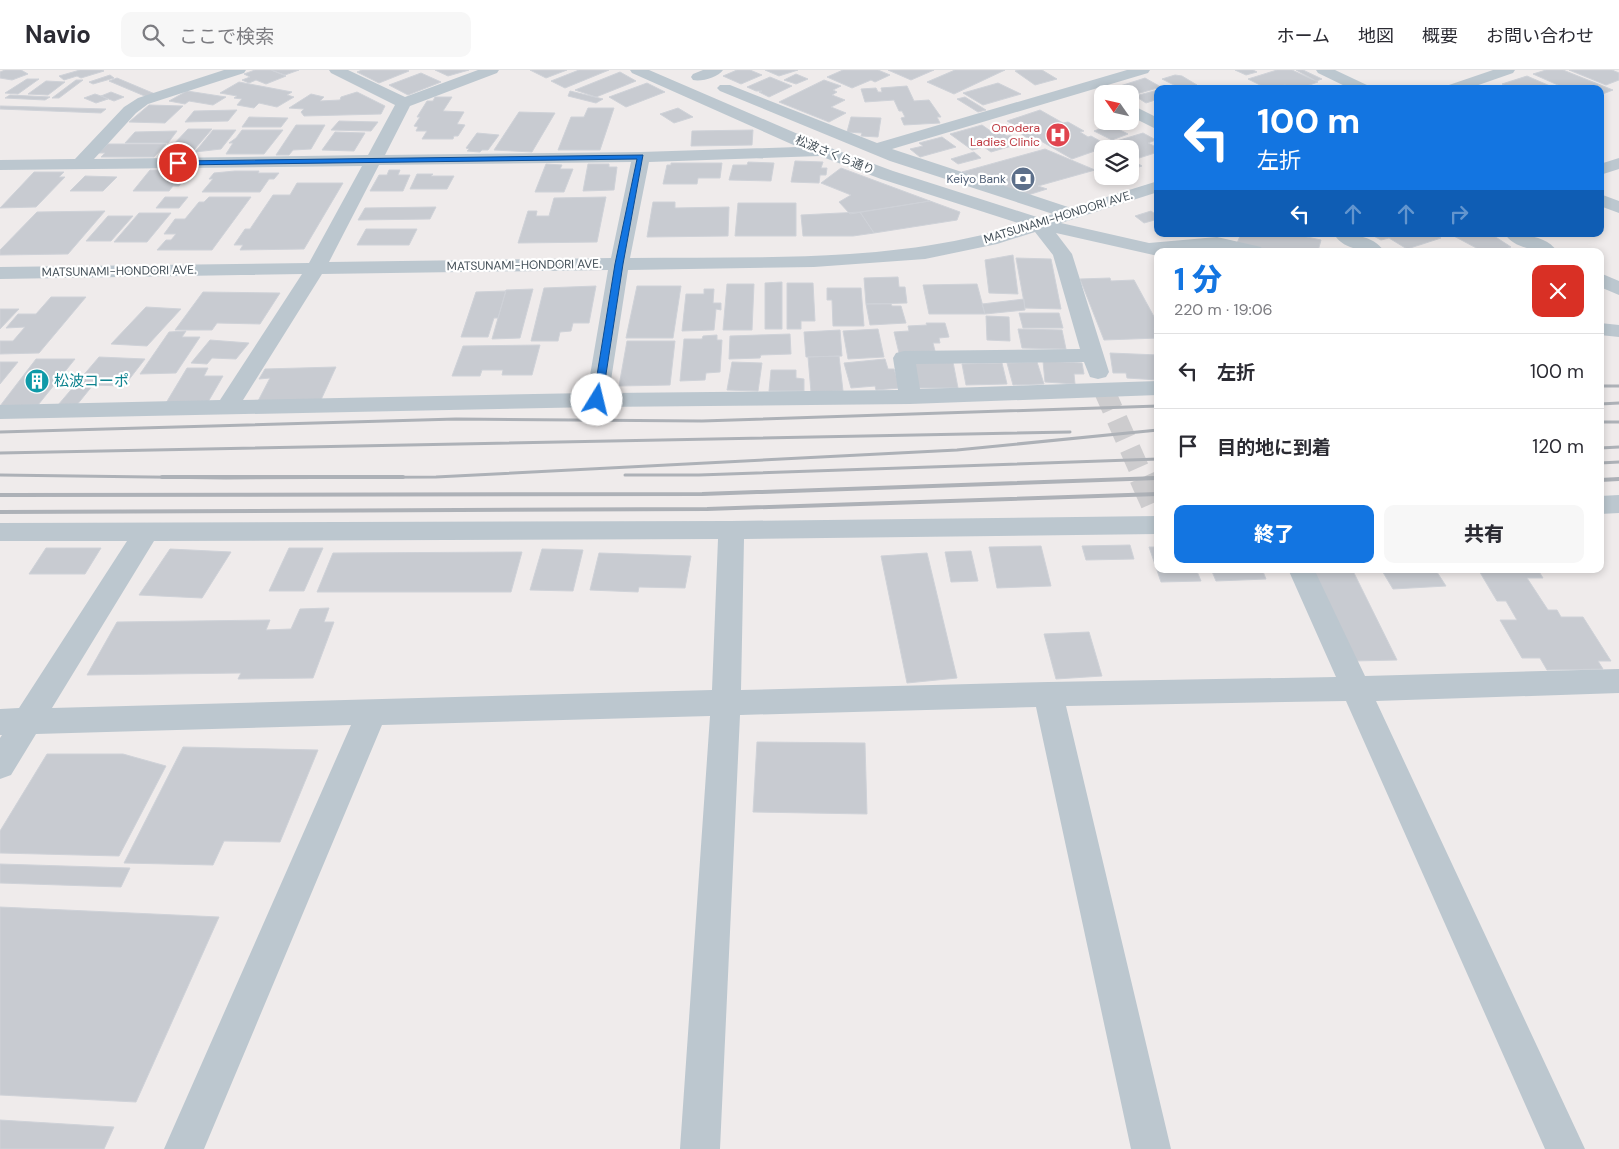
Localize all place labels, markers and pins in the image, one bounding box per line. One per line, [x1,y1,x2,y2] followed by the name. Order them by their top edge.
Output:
[970,120,1040,150] place label: Onodera Ladies Clinic
[1045,122,1071,148] hospital icon: Onodera Ladies Clinic
[157,142,199,184] pin
[1010,166,1036,192] bank icon: Keiyo Bank
[947,171,1006,187] place label: Keiyo Bank
[24,368,50,394] building icon: 松波コーポ
[54,371,129,391] place label: 松波コーポ

